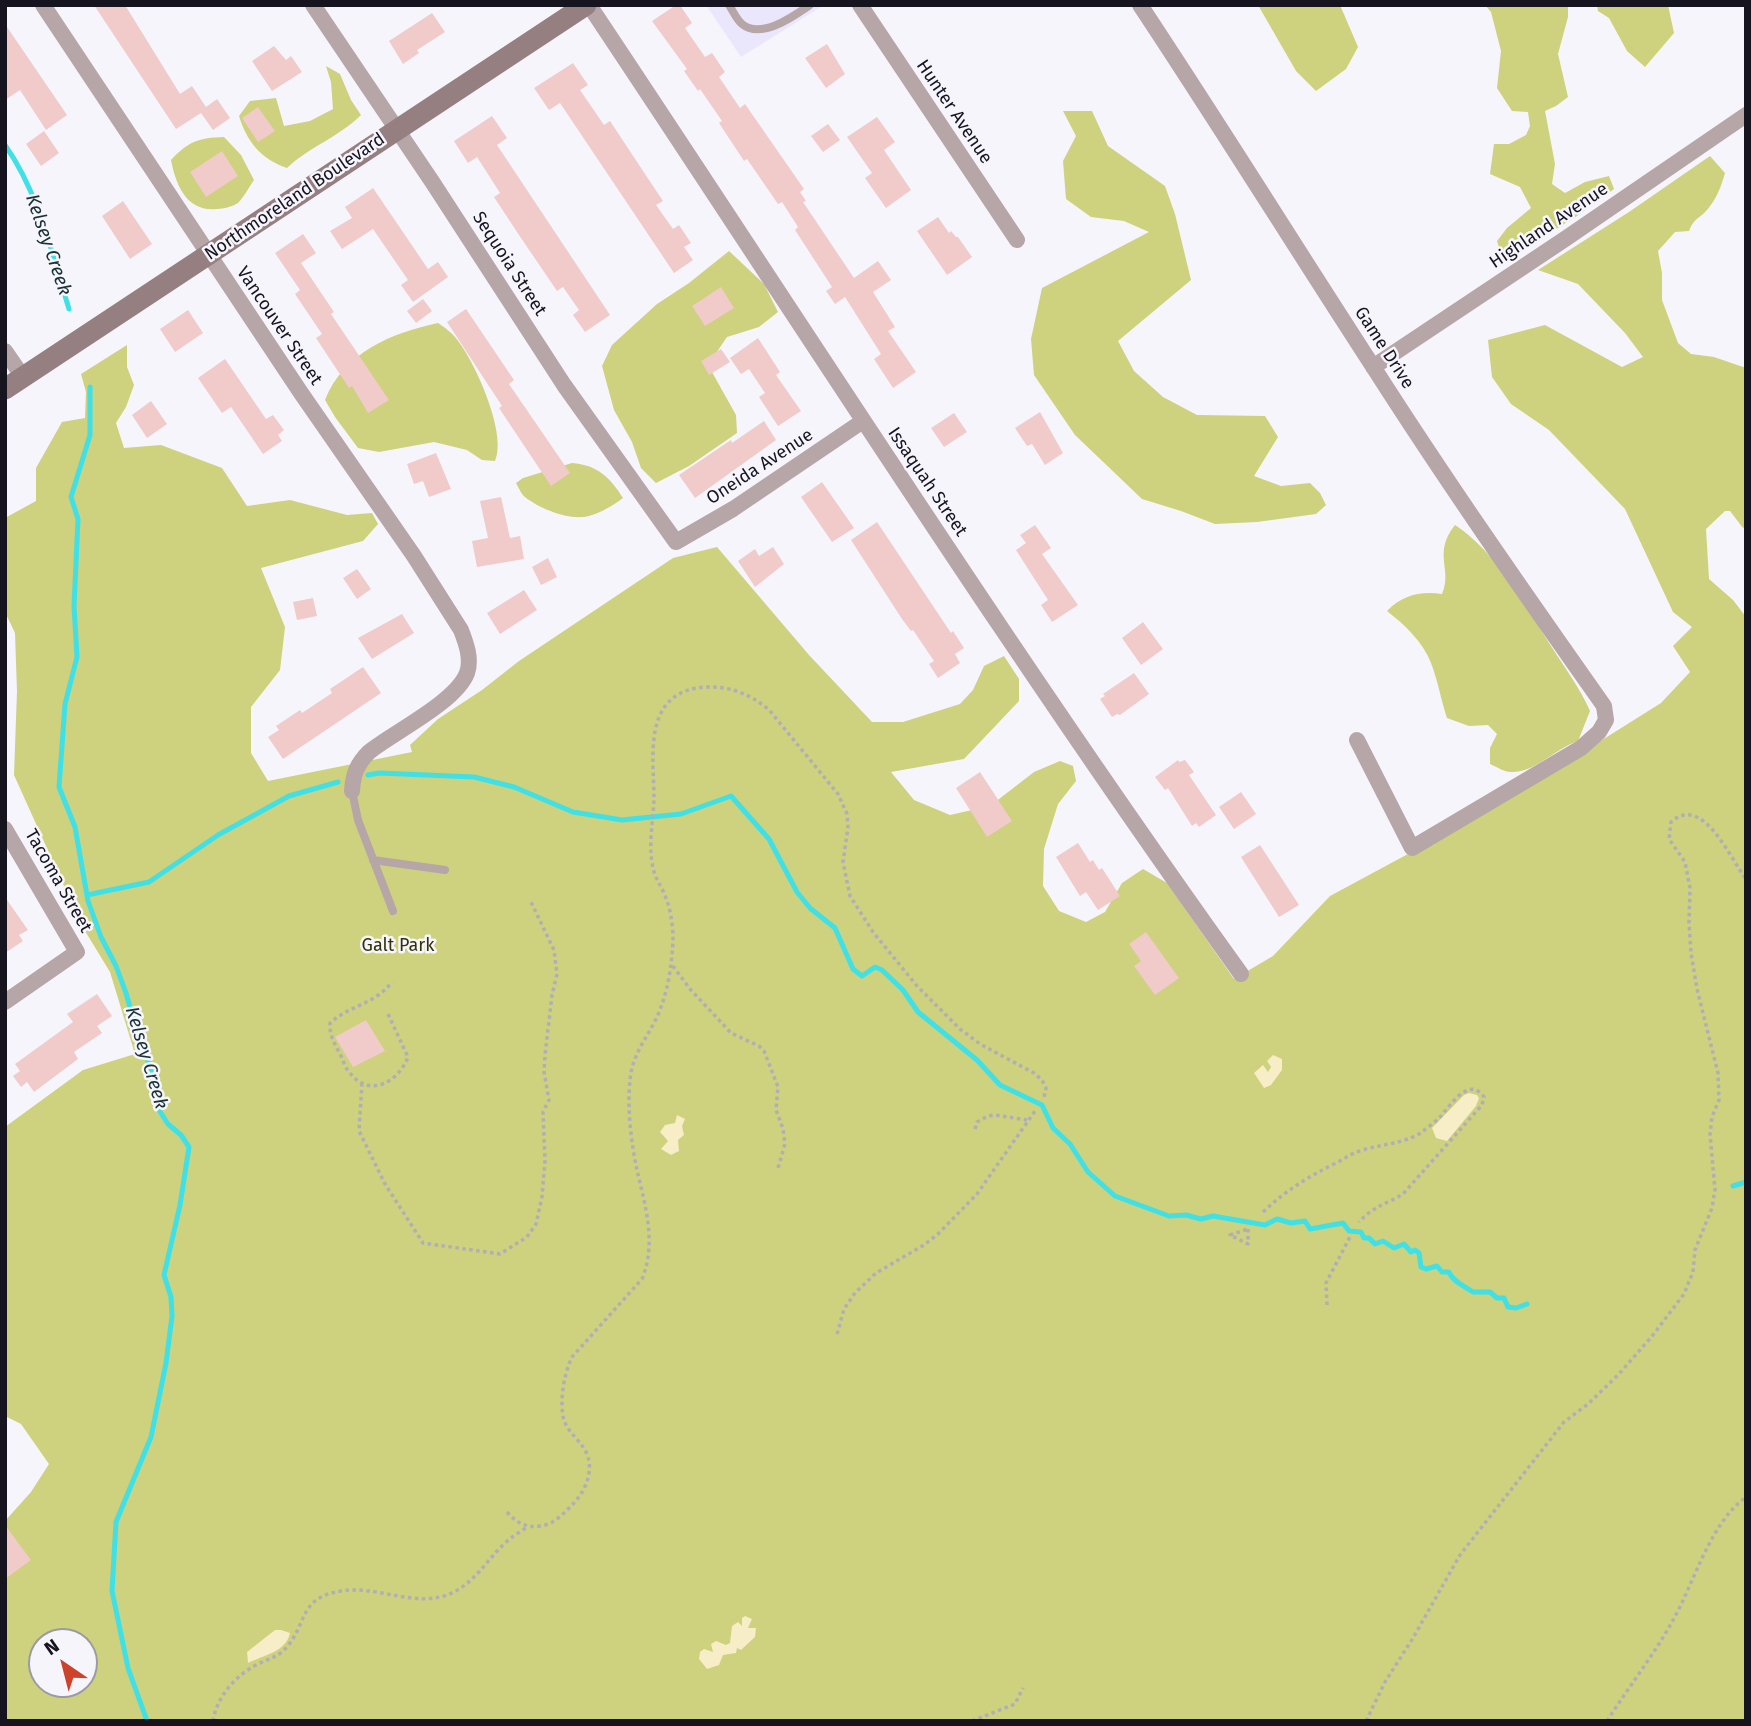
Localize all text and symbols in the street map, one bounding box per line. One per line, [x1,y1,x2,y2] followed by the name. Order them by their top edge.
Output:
[911,56,997,168] street label: Hunter Avenue
[201,129,389,265] street label: Northmoreland Boulevard
[1486,178,1612,274] street label: Highland Avenue
[20,191,76,299] water label: Kelsey Creek
[467,208,551,320] street label: Sequoia Street
[231,263,327,389] street label: Vancouver Street
[1350,303,1418,393] street label: Game Drive
[883,423,971,541] street label: Issaquah Street
[703,424,817,510] street label: Oneida Avenue
[20,825,96,937] street label: Tacoma Street
[362,935,434,957] park label: Galt Park
[120,1004,172,1112] water label: Kelsey Creek
[28,1628,98,1698] north arrow
[40,1634,64,1660] text: N

